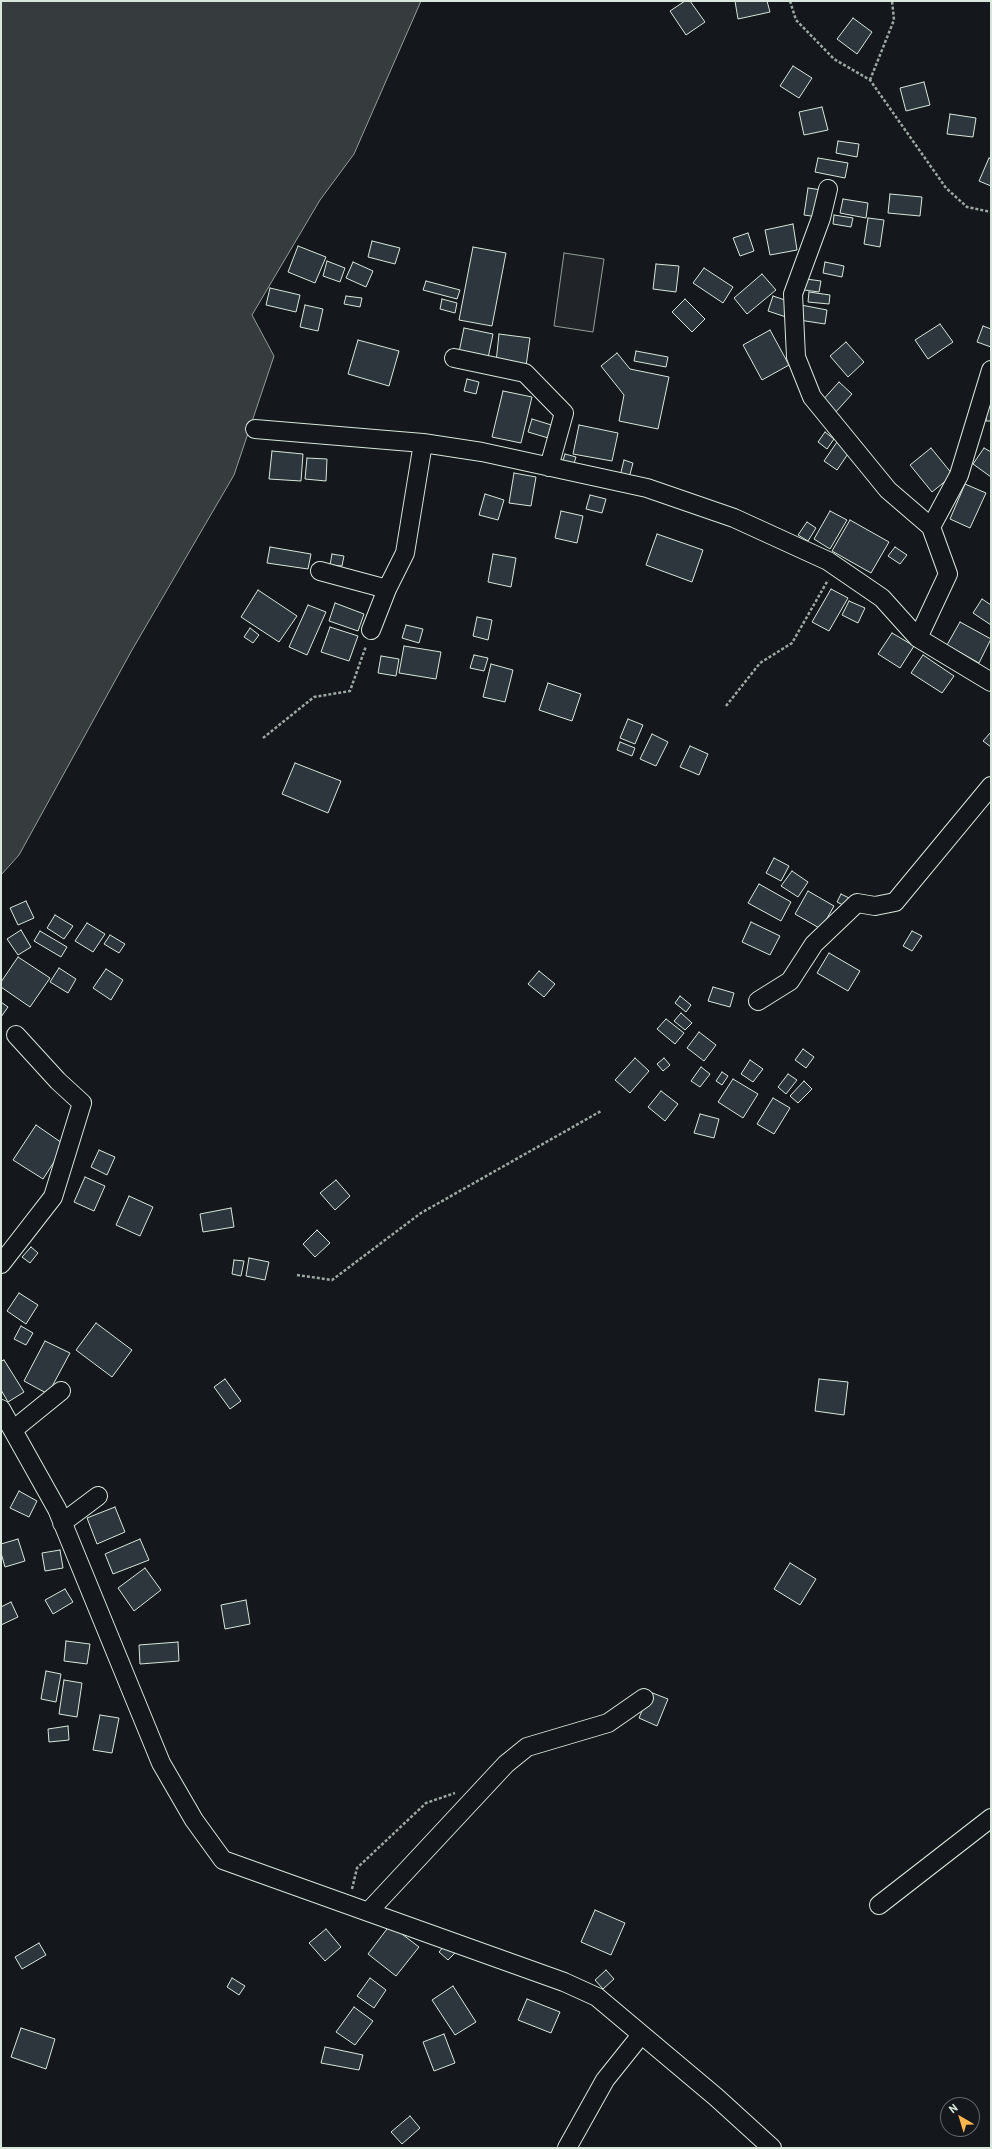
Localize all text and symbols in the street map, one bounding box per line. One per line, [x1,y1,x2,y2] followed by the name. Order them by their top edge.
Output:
[940,2097,980,2137] north arrow
[946,2101,960,2115] text: N

